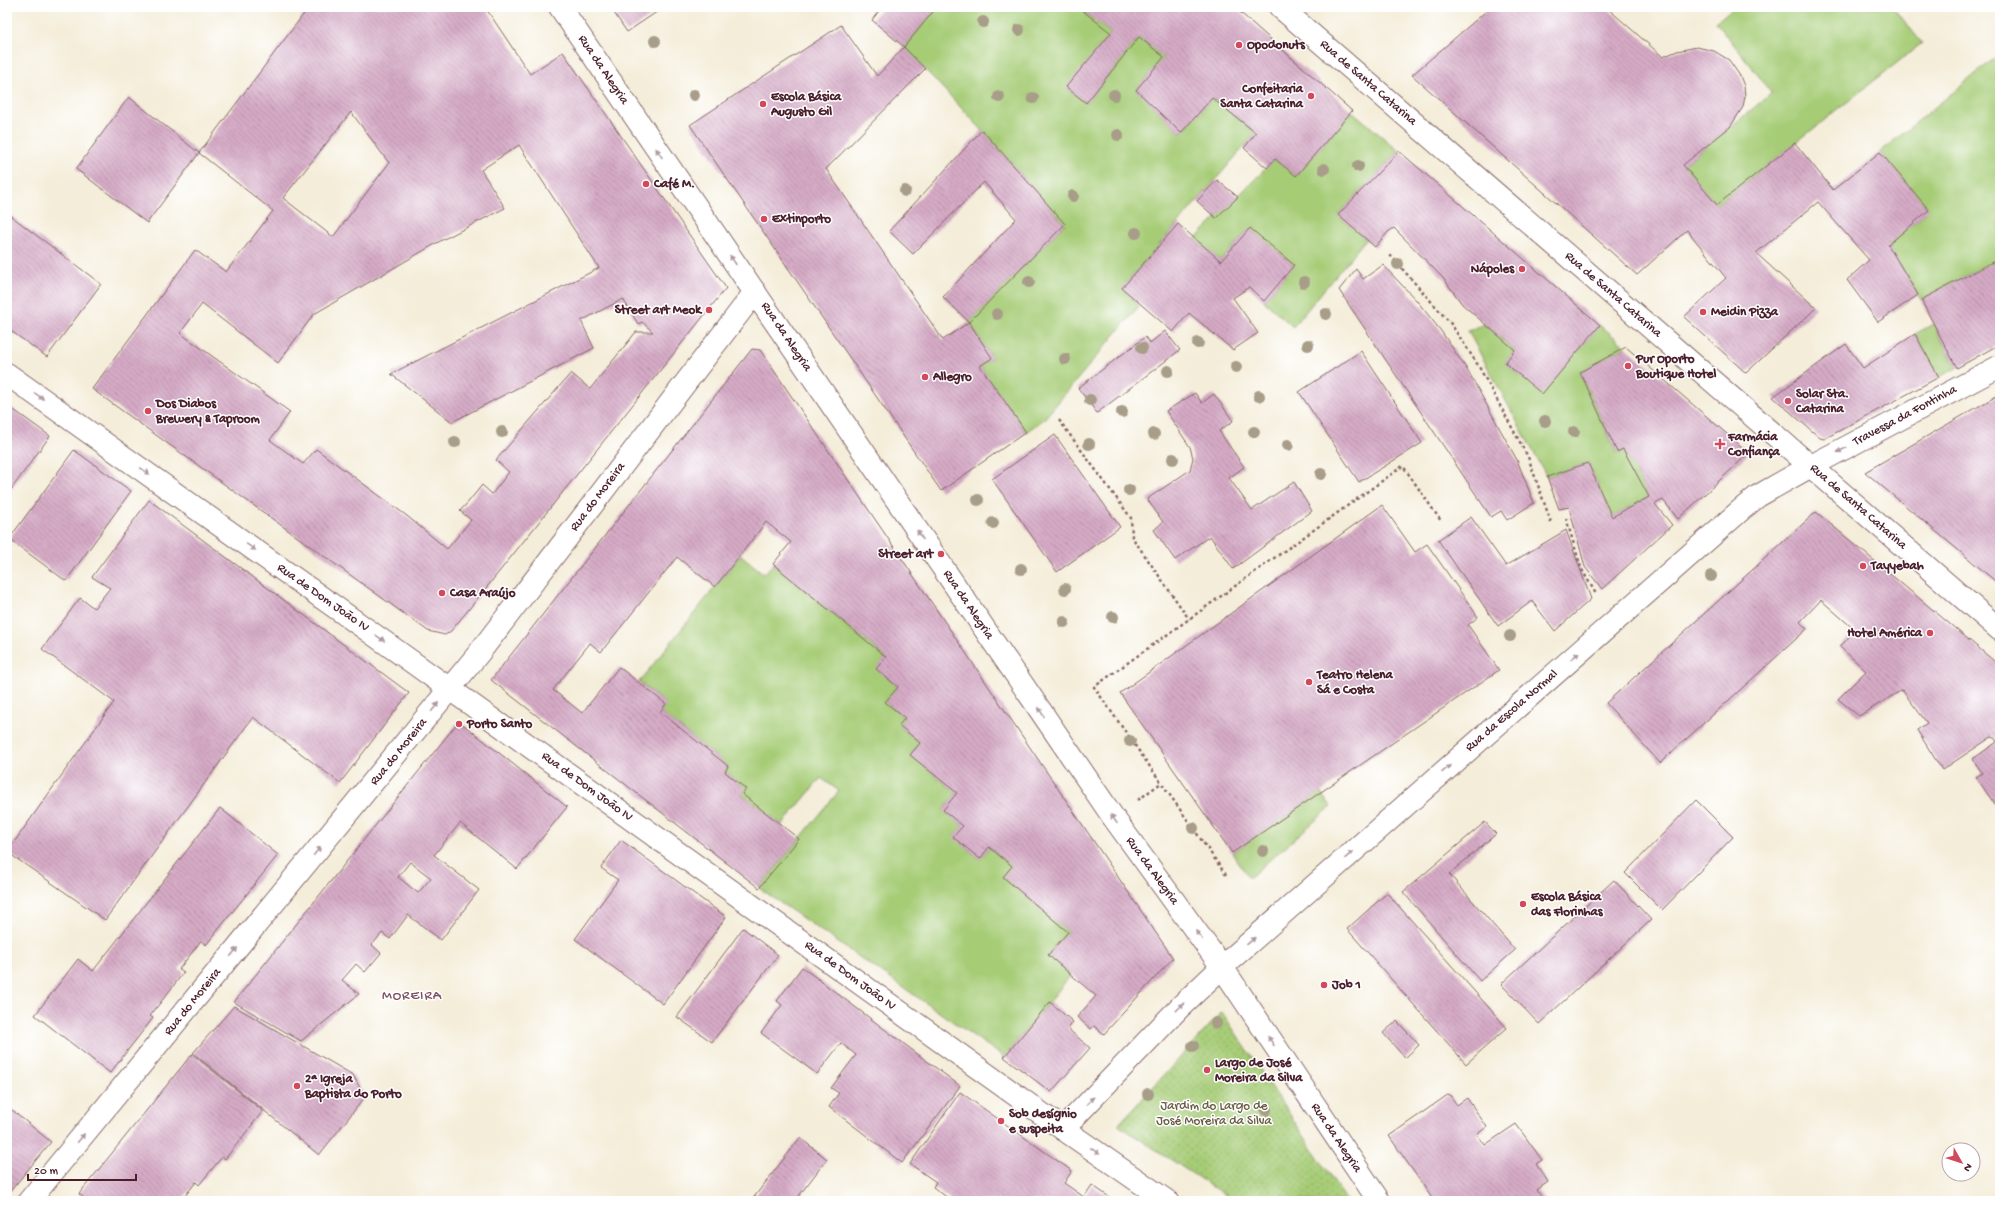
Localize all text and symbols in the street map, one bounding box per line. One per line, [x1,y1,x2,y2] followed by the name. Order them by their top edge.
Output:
[574,32,632,108] street label: Rua da Alegria
[1317,37,1420,130] street label: Rua de Santa Catarina
[1247,38,1306,54] place label: Opodonuts
[1234,40,1244,50] marker: Opodonuts
[1220,81,1304,112] place label: Confeitaria Santa Catarina
[770,90,842,120] place label: Escola Básica Augusto Gil
[1306,91,1316,101] marker: Confeitaria Santa Catarina
[758,99,768,109] marker: Escola Básica Augusto Gil
[656,147,663,159] one-way arrow
[653,176,695,192] place label: Café M.
[641,179,651,189] marker: Café M.
[772,212,831,228] place label: Extinporto
[759,214,769,224] marker: Extinporto
[1562,249,1665,342] street label: Rua de Santa Catarina
[729,255,737,265] one-way arrow
[1471,262,1515,278] place label: Nápoles
[1517,264,1527,274] marker: Nápoles
[757,299,815,375] street label: Rua da Alegria
[615,303,703,318] place label: Street art Meok
[704,305,714,315] marker: Street art Meok
[1711,305,1779,320] place label: Meidin Pizza
[1698,307,1708,317] marker: Meidin Pizza
[1635,352,1716,382] place label: Pur Oporto Boutique Hotel
[1623,361,1633,371] marker: Pur Oporto Boutique Hotel
[932,370,972,385] place label: Allegro
[920,372,930,382] marker: Allegro
[1850,382,1960,450] street label: Travessa da Fontinha
[1795,387,1849,417] place label: Solar Sta. Catarina
[34,392,44,400] one-way arrow
[1783,396,1793,406] marker: Solar Sta. Catarina
[155,397,261,428] place label: Dos Diabos Brewery & Taproom
[143,406,153,416] marker: Dos Diabos Brewery & Taproom
[1727,430,1781,460] place label: Farmácia Confiança
[1715,439,1725,449] marker: Farmácia Confiança
[1836,446,1847,453] one-way arrow
[567,459,629,534] street label: Rua do Moreira
[1807,461,1910,554] street label: Rua de Santa Catarina
[139,467,150,476] one-way arrow
[916,530,924,540] one-way arrow
[245,543,256,551] one-way arrow
[878,547,935,562] place label: Street art
[936,549,946,559] marker: Street art
[1870,559,1924,574] place label: Tayyebah
[274,561,372,635] street label: Rua de Dom João IV
[1858,561,1868,571] marker: Tayyebah
[939,567,997,643] street label: Rua da Alegria
[449,586,516,601] place label: Casa Araújo
[437,588,447,598] marker: Casa Araújo
[1847,626,1923,641] place label: Hotel América
[1925,628,1935,638] marker: Hotel América
[374,634,385,642] one-way arrow
[1570,651,1581,660] one-way arrow
[1463,667,1561,755] street label: Rua da Escola Normal
[1316,668,1394,698] place label: Teatro Helena Sá e Costa
[1304,677,1314,687] marker: Teatro Helena Sá e Costa
[431,702,439,713] one-way arrow
[1037,706,1045,717] one-way arrow
[367,715,431,789] street label: Rua do Moreira
[466,717,532,732] place label: Porto Santo
[454,719,464,729] marker: Porto Santo
[538,749,636,825] street label: Rua de Dom João IV
[1441,765,1452,774] one-way arrow
[1110,814,1118,824] one-way arrow
[1122,834,1182,909] street label: Rua da Alegria
[312,846,321,857] one-way arrow
[1343,851,1354,860] one-way arrow
[1531,890,1604,920] place label: Escola Básica das Florinhas
[1518,899,1528,909] marker: Escola Básica das Florinhas
[1195,930,1203,941] one-way arrow
[1246,936,1256,946] one-way arrow
[801,938,899,1014] street label: Rua de Dom João IV
[230,946,239,957] one-way arrow
[161,965,225,1039] street label: Rua do Moreira
[1331,978,1361,993] place label: Job 1
[1319,980,1329,990] marker: Job 1
[382,988,442,1005] district label: MOREIRA
[1175,1002,1184,1012] one-way arrow
[1267,1036,1275,1046] one-way arrow
[1215,1056,1303,1086] place label: Largo de José Moreira da Silva
[1202,1065,1212,1075] marker: Largo de José Moreira da Silva
[304,1072,402,1103] place label: 2ª Igreja Baptista do Porto
[292,1081,302,1091] marker: 2ª Igreja Baptista do Porto
[1085,1096,1095,1106] one-way arrow
[1156,1099,1273,1129] park label: Jardim do Largo de José Moreira da Silva
[1307,1100,1365,1176] street label: Rua da Alegria
[1008,1107,1077,1138] place label: Sob desígnio e suspeita
[996,1116,1006,1126] marker: Sob desígnio e suspeita
[76,1133,85,1144] one-way arrow
[1941,1142,1981,1182] north arrow
[1090,1147,1100,1155] one-way arrow
[28,1156,136,1182] scale bar
[1960,1160,1974,1174] text: N
[34,1165,59,1179] text: 20 m

